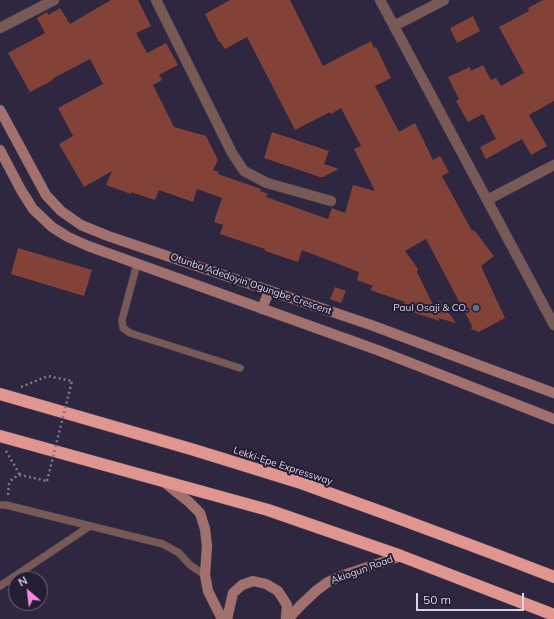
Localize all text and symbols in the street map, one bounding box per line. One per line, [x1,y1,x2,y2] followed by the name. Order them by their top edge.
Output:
[169,251,333,317] street label: Otunba Adedoyin Ogungbe Crescent
[393,302,468,314] place label: Paul Osaji & CO.
[471,303,481,313] marker: Paul Osaji & CO.
[232,444,334,488] street label: Lekki-Epe Expressway
[329,553,395,587] street label: Akiogun Road
[8,571,48,611] north arrow
[16,573,30,589] text: N
[418,585,526,611] scale bar
[423,592,451,607] text: 50 m

